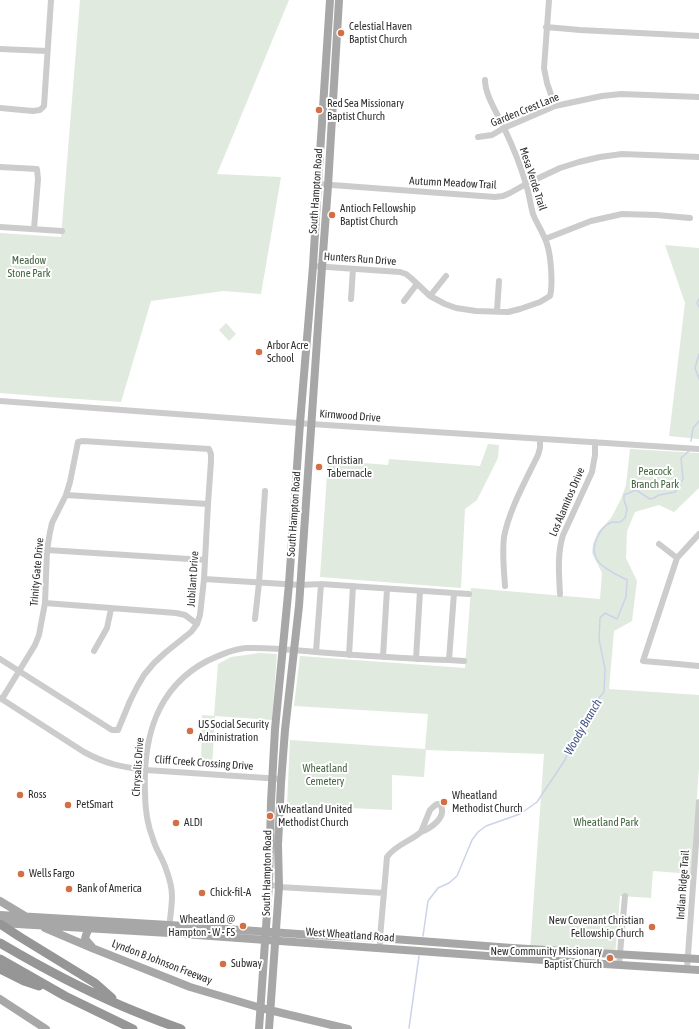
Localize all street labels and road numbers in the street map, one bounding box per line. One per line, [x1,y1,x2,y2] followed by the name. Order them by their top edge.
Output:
[489,90,561,130] street label: Garden Crest Lane
[517,146,549,212] street label: Mesa Verde Trail
[306,148,326,234] street label: South Hampton Road
[409,174,497,192] street label: Autumn Meadow Trail
[323,250,397,268] street label: Hunters Run Drive
[319,407,381,425] street label: Kirnwood Drive
[547,466,587,538] street label: Los Alamitos Drive
[284,471,304,557] street label: South Hampton Road
[27,537,47,607] street label: Trinity Gate Drive
[184,551,202,607] street label: Jubilant Drive
[129,737,147,797] street label: Chrysalis Drive
[154,753,254,773] street label: Cliff Creek Crossing Drive
[260,830,274,916] street label: South Hampton Road
[674,850,692,920] street label: Indian Ridge Trail
[305,925,395,945] street label: West Wheatland Road
[110,937,214,987] street label: Lyndon B Johnson Freeway

